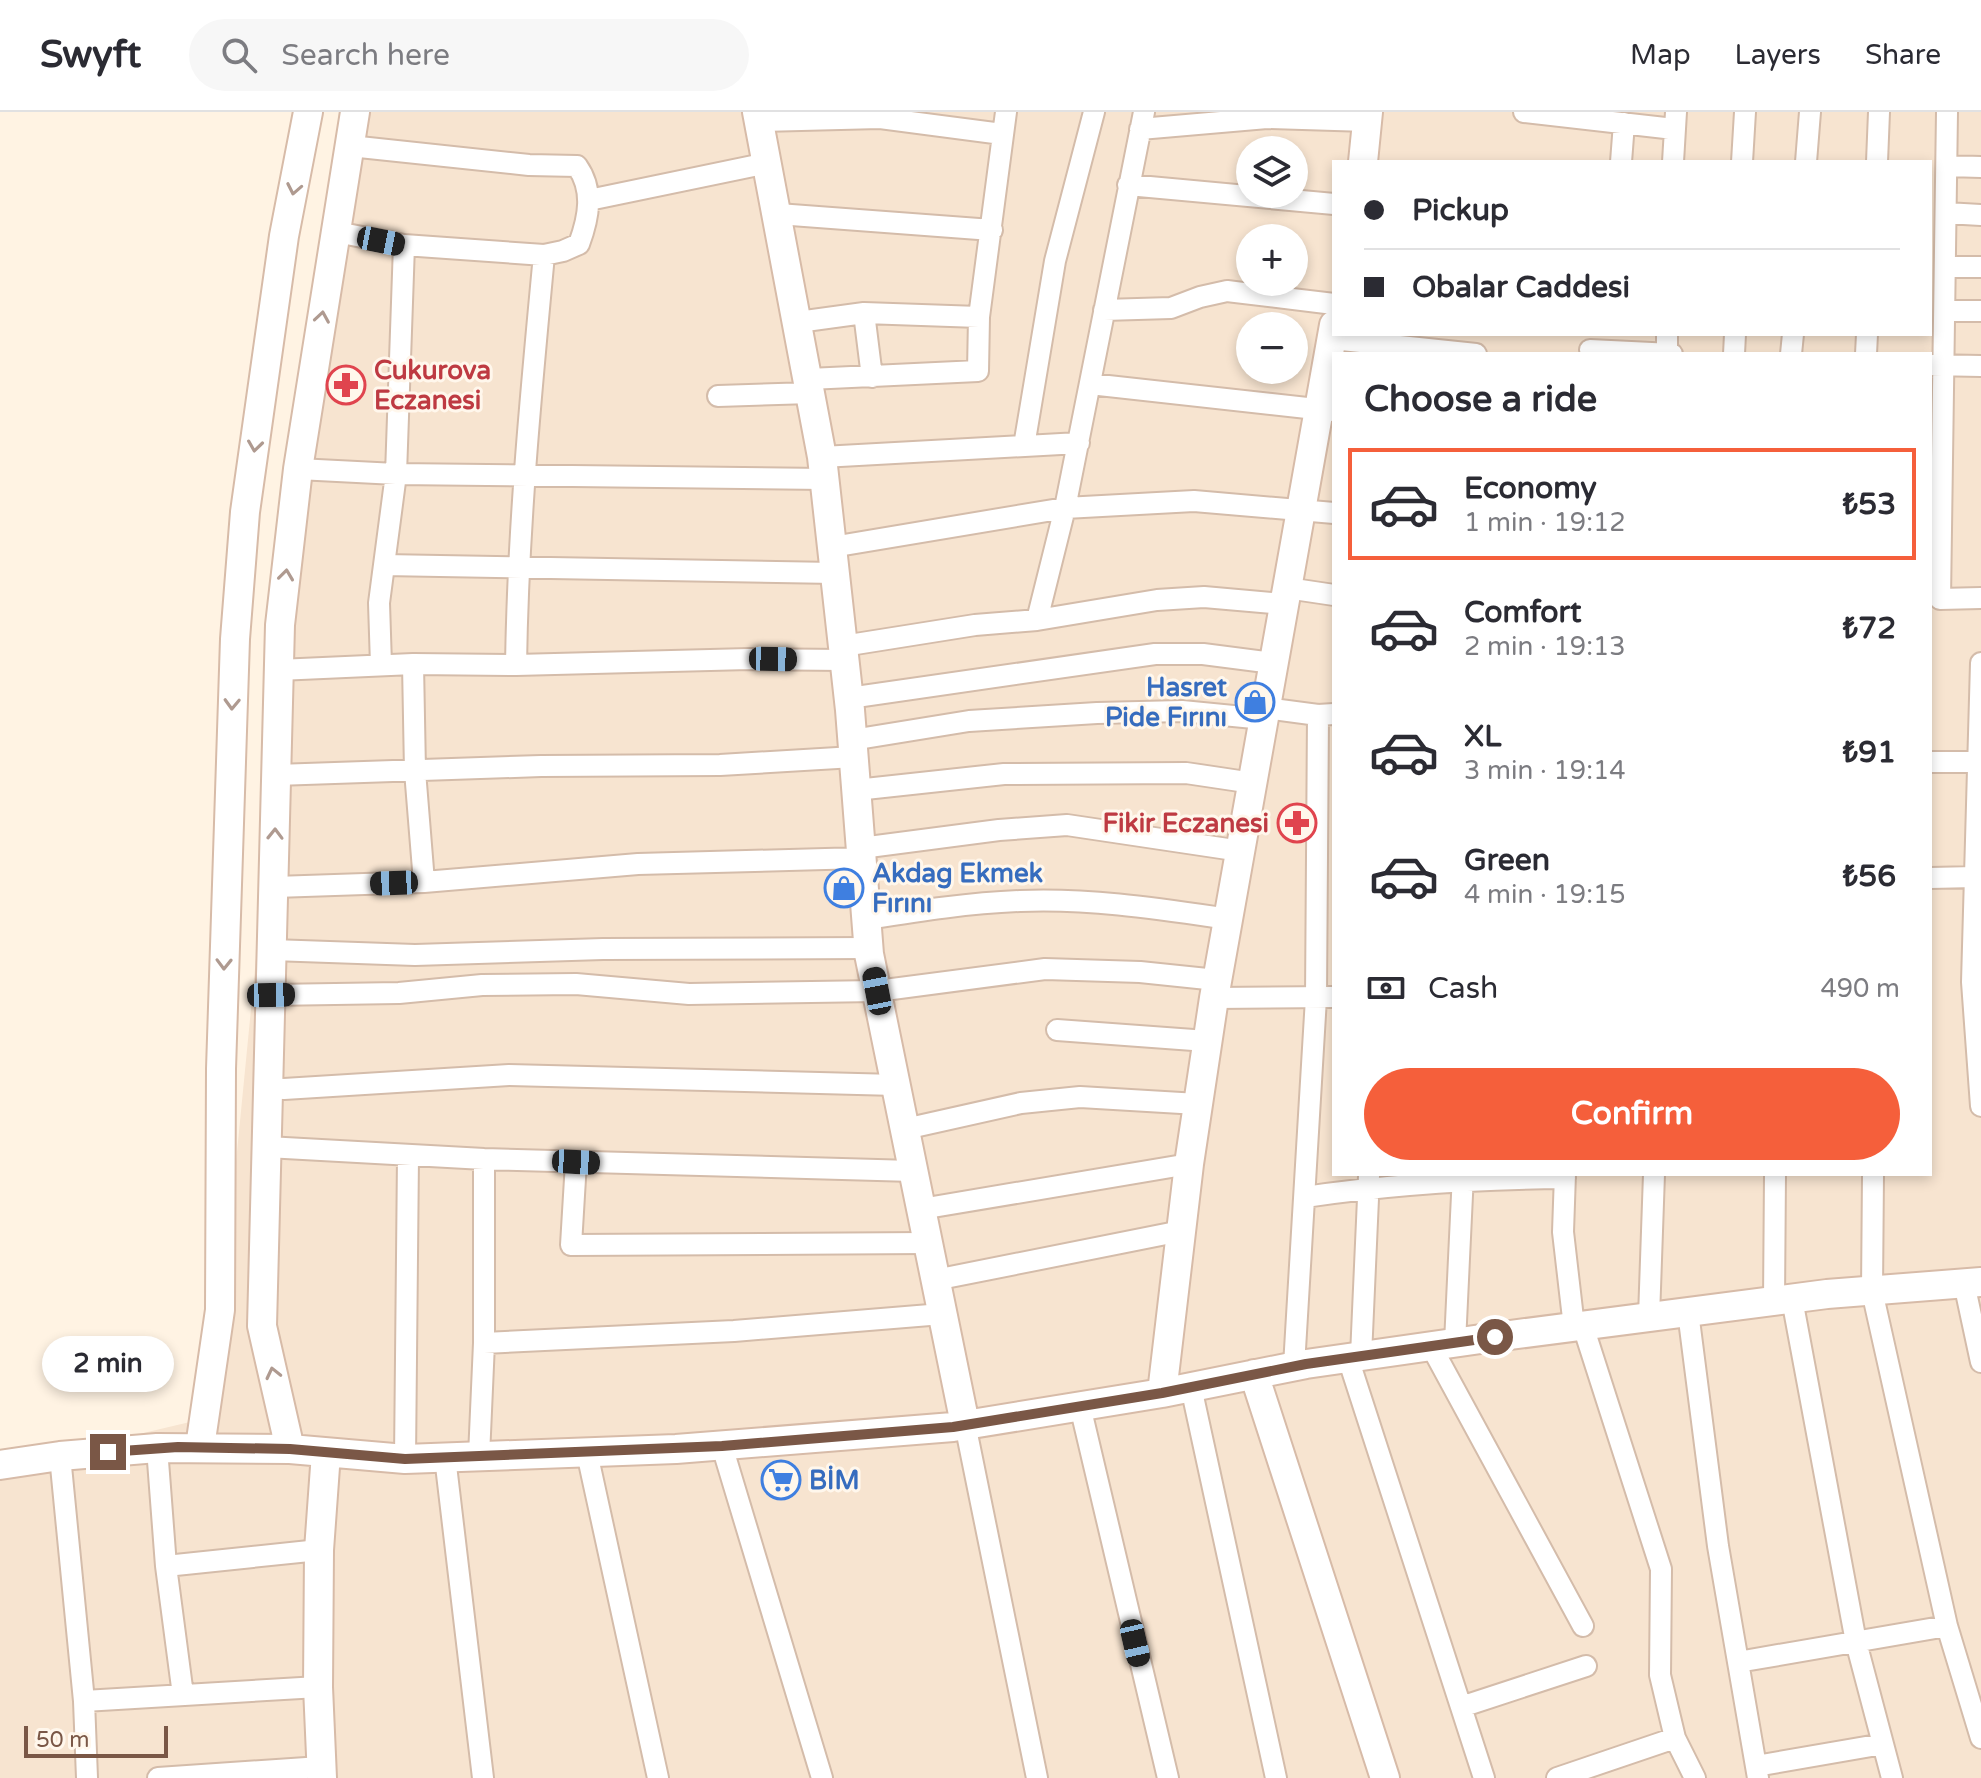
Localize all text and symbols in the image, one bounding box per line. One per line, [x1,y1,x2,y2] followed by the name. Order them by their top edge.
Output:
[189,19,749,91] search box
[40,32,141,78] text: Swyft
[217,33,261,77] icon: search
[281,37,450,74] text: Search here
[1630,38,1691,72] text: Map
[1735,38,1821,72] text: Layers
[1865,38,1941,72] text: Share
[1236,136,1308,384] map controls
[1236,136,1308,208] button: layers
[286,182,303,195] one-way arrow
[1412,192,1509,229] text: Pickup
[1236,224,1308,296] button: +
[355,225,407,257] car
[1412,269,1630,306] text: Obalar Caddesi
[313,311,330,324] one-way arrow
[1236,312,1308,384] button: −
[374,355,491,416] place label: Cukurova Eczanesi
[325,364,367,406] pharmacy icon: Cukurova Eczanesi
[1364,378,1597,421] text: Choose a ride
[247,439,264,452] one-way arrow
[1368,468,1440,540] icon: car
[1464,470,1597,507] text: Economy
[1842,486,1896,523] text: ₺53
[1464,507,1626,538] text: 1 min · 19:12
[277,568,294,581] one-way arrow
[1368,592,1440,664] icon: car
[1464,594,1582,631] text: Comfort
[1842,610,1896,647] text: ₺72
[1464,631,1626,662] text: 2 min · 19:13
[749,647,797,671] car
[1105,672,1227,733] place label: Hasret Pide Fırını
[1234,681,1276,723] shop icon: Hasret Pide Fırını
[224,698,241,711] one-way arrow
[1368,716,1440,788] icon: car
[1464,718,1501,755] text: XL
[1842,734,1896,771] text: ₺91
[1464,755,1626,786] text: 3 min · 19:14
[1276,802,1318,844] pharmacy icon: Fikir Eczanesi
[1102,808,1269,839] place label: Fikir Eczanesi
[266,827,284,840] one-way arrow
[1368,840,1440,912] icon: car
[1464,842,1550,879] text: Green
[872,858,1043,919] place label: Akdag Ekmek Fırını
[1842,858,1896,895] text: ₺56
[823,867,865,909] shop icon: Akdag Ekmek Fırını
[370,870,418,896] car
[1464,879,1626,910] text: 4 min · 19:15
[215,958,232,971] one-way arrow
[861,965,893,1017] car
[1364,966,1408,1010] icon: cash
[1428,970,1498,1007] text: Cash
[1820,973,1900,1004] text: 490 m
[247,983,295,1007] car
[1364,1068,1900,1160] button: Confirm
[551,1149,601,1175] car
[1477,1319,1513,1355] route start
[42,1336,174,1392] callout: 2 min
[73,1348,143,1379] text: 2 min
[265,1367,282,1380] one-way arrow
[90,1434,126,1470] route end
[760,1459,802,1501] supermarket icon: BİM
[809,1465,860,1496] place label: BİM
[1118,1617,1152,1669] car
[24,1722,168,1758] scale bar
[36,1727,90,1753] text: 50 m

